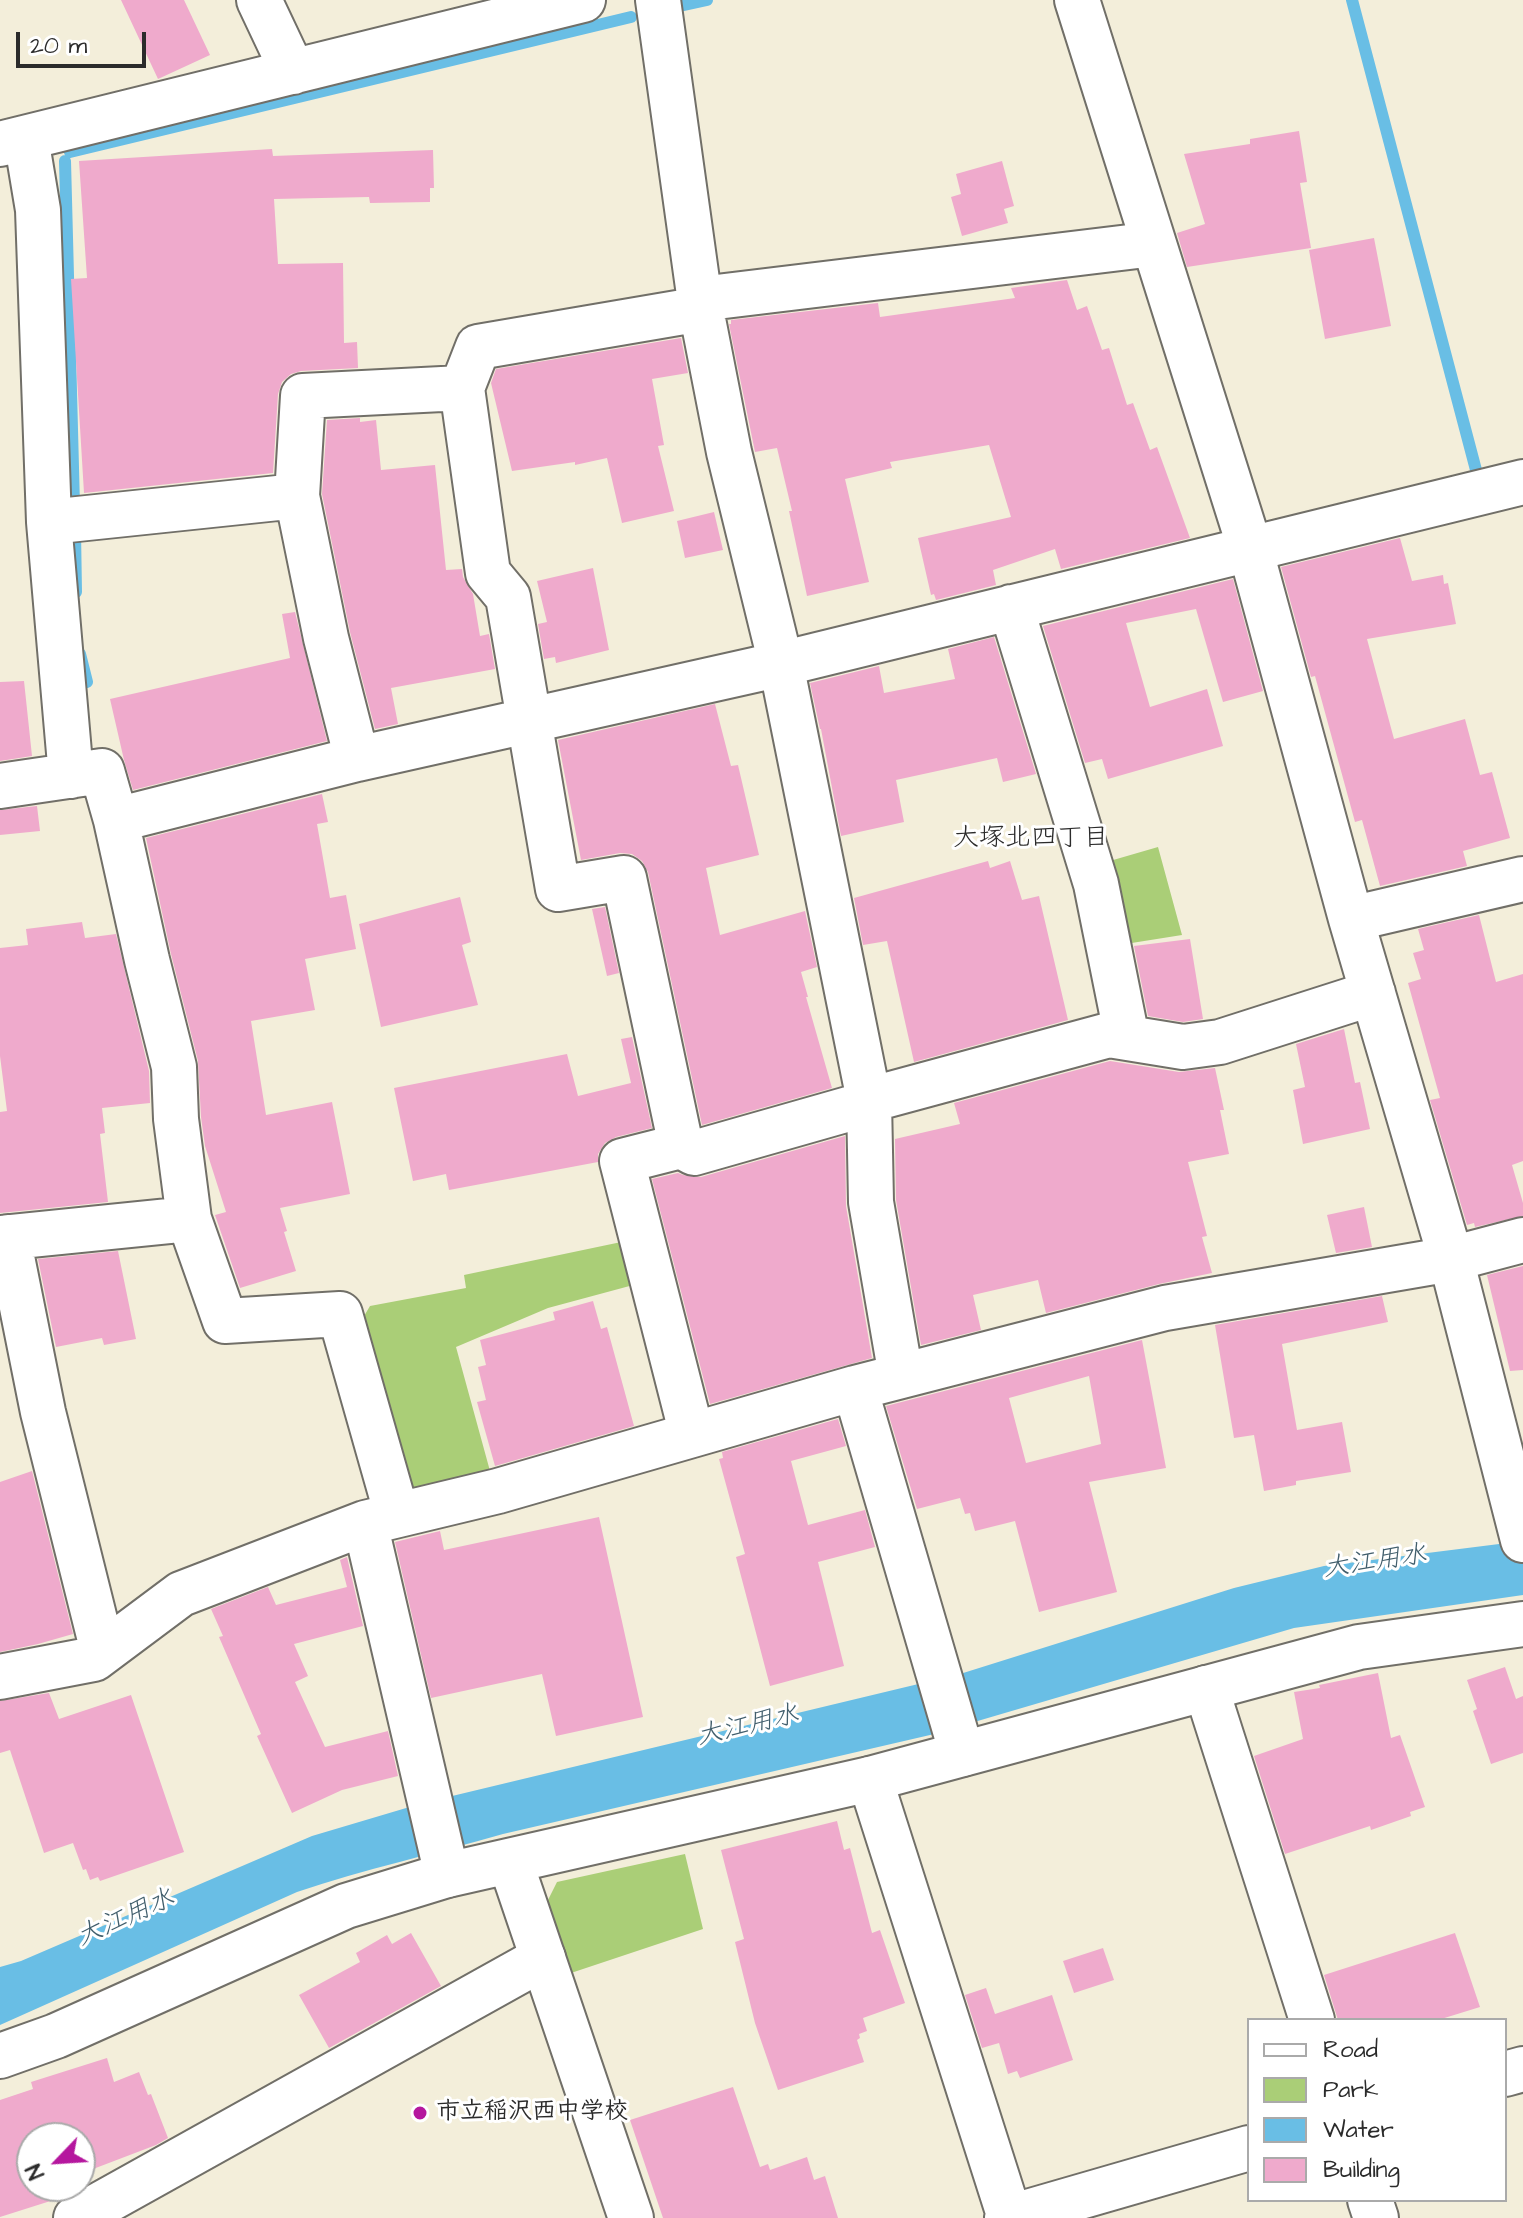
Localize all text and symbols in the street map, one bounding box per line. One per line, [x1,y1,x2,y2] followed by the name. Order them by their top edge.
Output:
[20,16,150,66] scale bar
[30,29,87,63] text: 20 m
[953,824,1109,856] district label: 大塚北四丁目
[1321,1540,1429,1586] water label: 大江用水
[694,1700,802,1754] water label: 大江用水
[72,1884,180,1954] water label: 大江用水
[1247,2018,1507,2202] legend
[1323,2033,1378,2067] text: Road
[1323,2073,1379,2107] text: Park
[436,2099,628,2127] place label: 市立稲沢西中学校
[411,2104,429,2122] marker: 市立稲沢西中学校
[1323,2113,1394,2147] text: Water
[16,2122,96,2202] north arrow
[1323,2153,1400,2187] text: Building
[19,2159,53,2184] text: N

